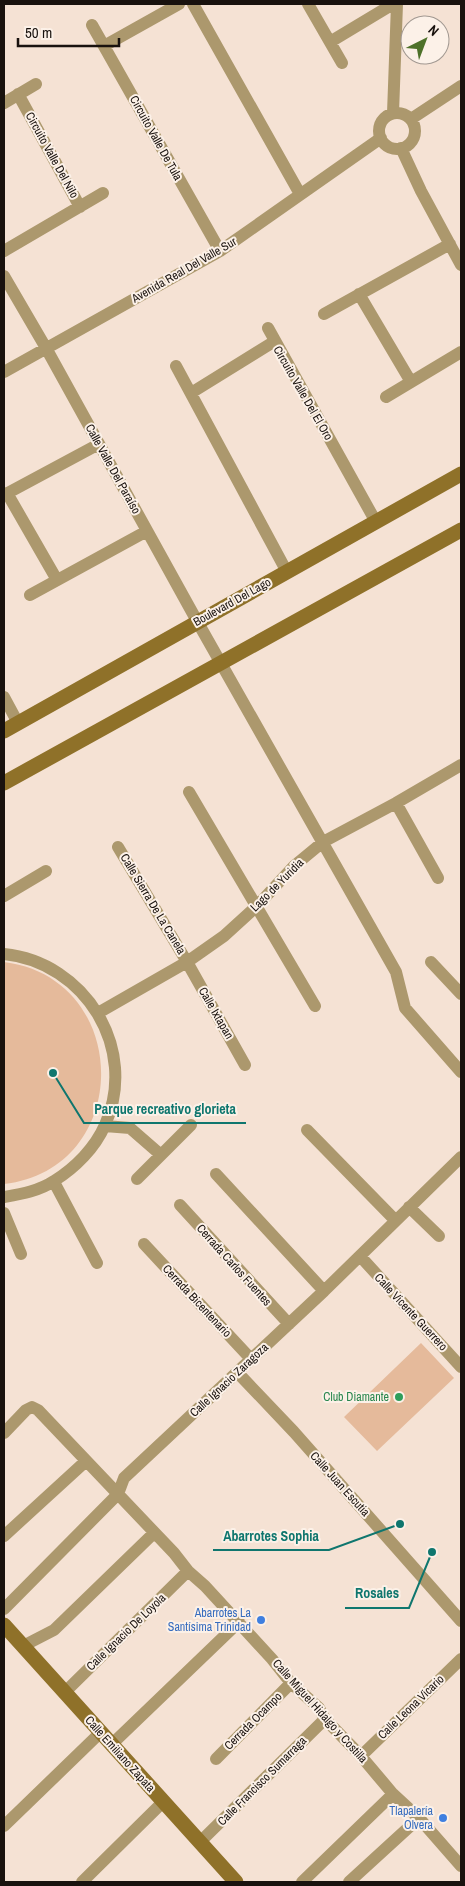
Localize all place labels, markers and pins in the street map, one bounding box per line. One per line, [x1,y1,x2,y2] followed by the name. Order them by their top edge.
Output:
[84,1094,246,1123] callout: Parque recreativo glorieta
[323,1389,389,1405] place label: Club Diamante
[393,1391,405,1403] marker: Club Diamante
[213,1521,329,1550] callout: Abarrotes Sophia
[345,1579,409,1608] callout: Rosales
[168,1605,252,1635] place label: Abarrotes La Santísima Trinidad
[255,1614,267,1626] marker: Abarrotes La Santísima Trinidad
[389,1803,434,1833] place label: Tlapalería Olvera
[437,1812,449,1824] marker: Tlapalería Olvera

